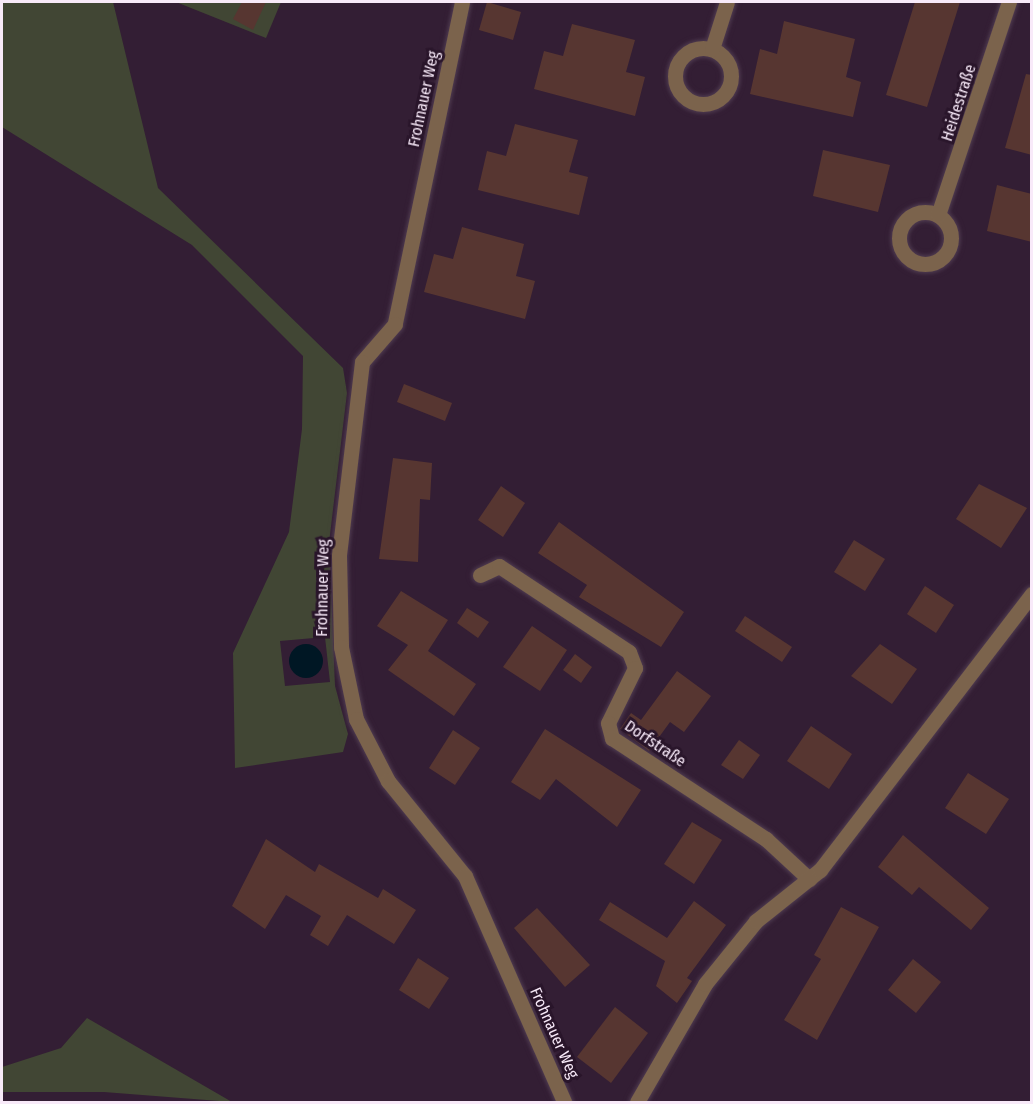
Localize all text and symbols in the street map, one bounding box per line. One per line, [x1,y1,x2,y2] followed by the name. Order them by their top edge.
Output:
[404,49,444,149] street label: Frohnauer Weg
[938,62,980,144] street label: Heidestraße
[313,539,333,637] street label: Frohnauer Weg
[621,717,689,771] street label: Dorfstraße
[525,985,583,1081] street label: Frohnauer Weg

